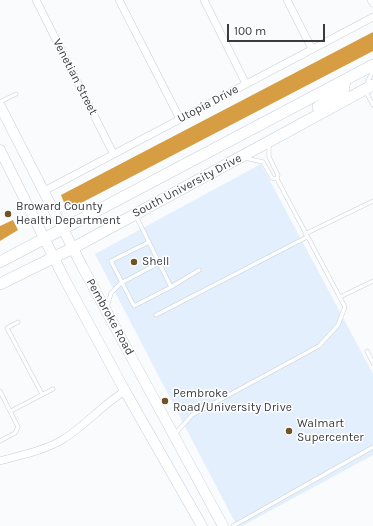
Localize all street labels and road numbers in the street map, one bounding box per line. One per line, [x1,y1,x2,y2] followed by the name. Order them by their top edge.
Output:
[50,36,100,118] street label: Venetian Street
[175,82,241,126] street label: Utopia Drive
[130,151,244,221] street label: South University Drive
[83,276,137,358] street label: Pembroke Road

